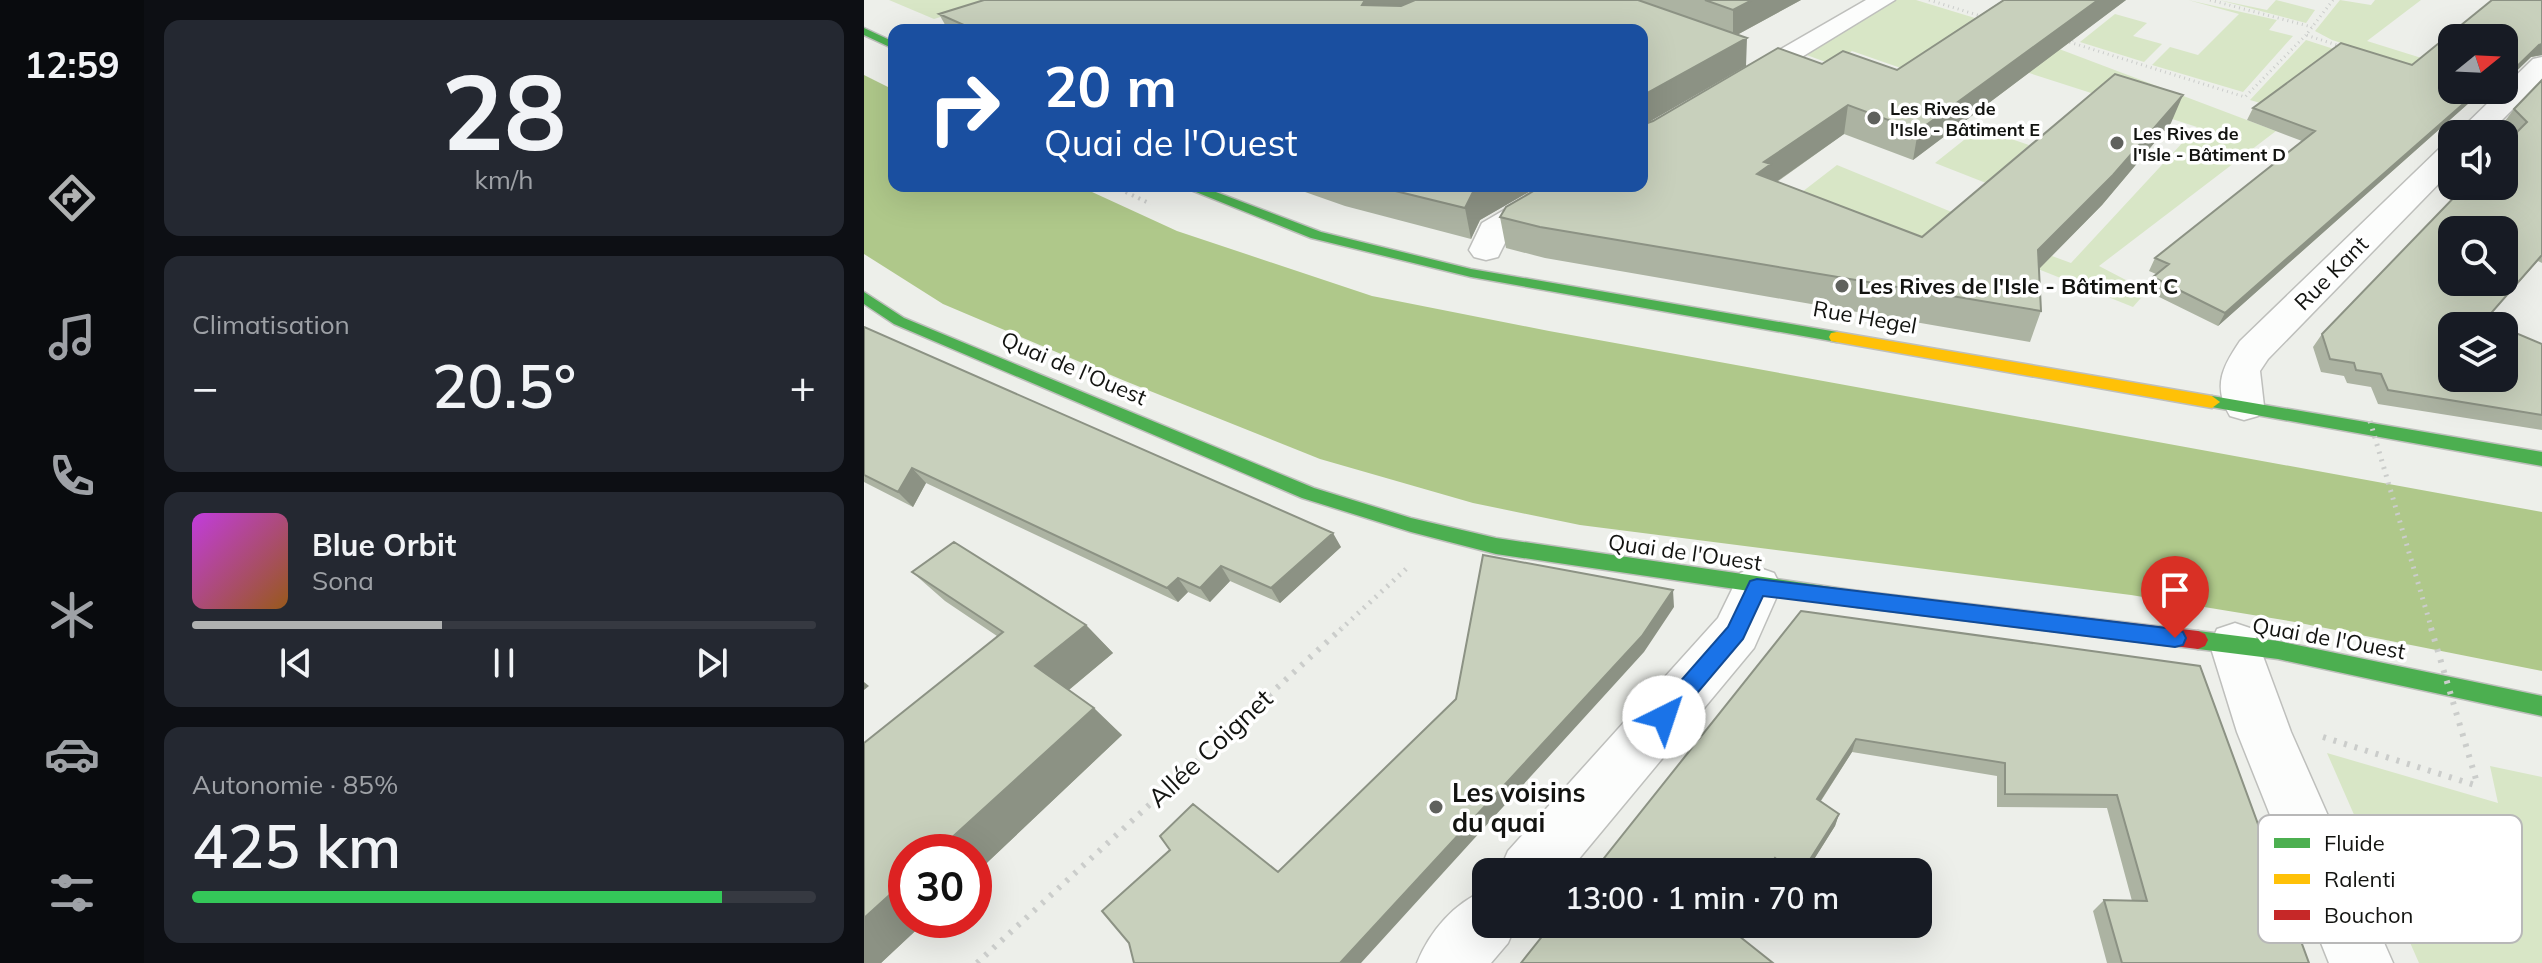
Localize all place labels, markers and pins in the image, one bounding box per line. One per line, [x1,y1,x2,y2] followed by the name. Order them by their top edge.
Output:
[1890,97,2040,141] place label: Les Rives de l'Isle - Bâtiment E
[1865,109,1883,127] marker: Les Rives de l'Isle - Bâtiment E
[2133,122,2286,166] place label: Les Rives de l'Isle - Bâtiment D
[2108,134,2126,152] marker: Les Rives de l'Isle - Bâtiment D
[1858,272,2178,300] place label: Les Rives de l'Isle - Bâtiment C
[1833,277,1851,295] marker: Les Rives de l'Isle - Bâtiment C
[2141,556,2209,638] pin
[1452,776,1585,839] place label: Les voisins du quai
[1427,798,1445,816] marker: Les voisins du quai

